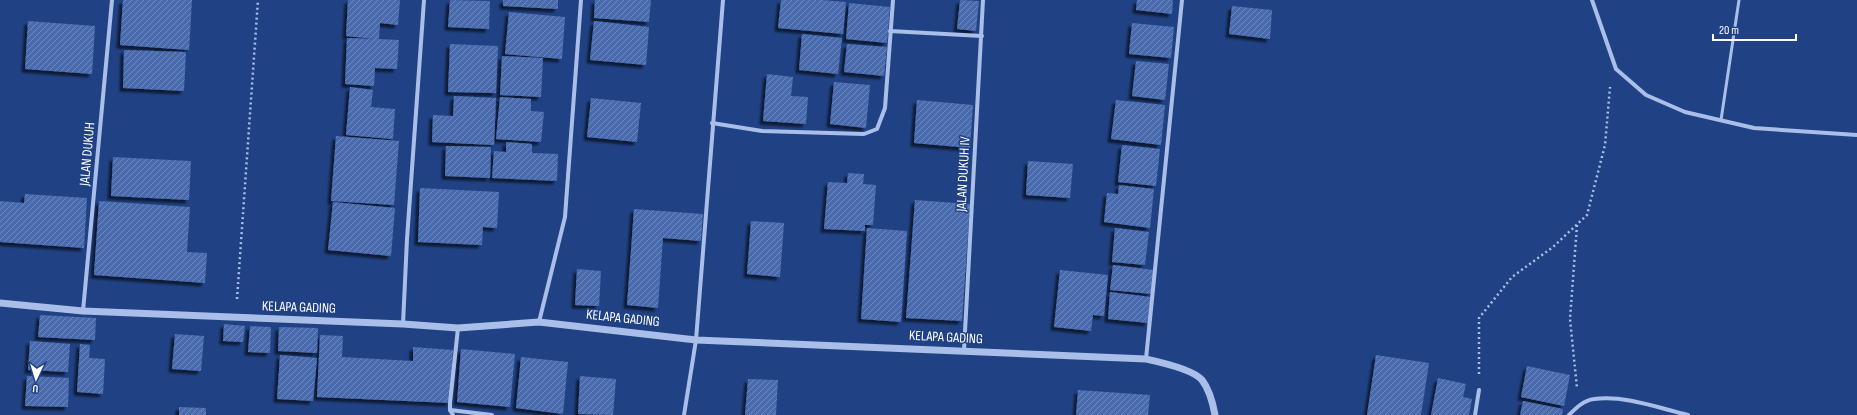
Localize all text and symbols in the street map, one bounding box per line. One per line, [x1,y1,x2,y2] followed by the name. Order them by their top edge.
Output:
[1713,16,1796,42] scale bar
[1719,23,1739,38] text: 20 m
[76,121,98,187] street label: JALAN DUKUH
[952,135,973,213] street label: JALAN DUKUH IV
[262,297,336,317] street label: KELAPA GADING
[585,306,661,330] street label: KELAPA GADING
[909,327,983,347] street label: KELAPA GADING
[16,359,56,399] north arrow
[32,382,39,395] text: U

